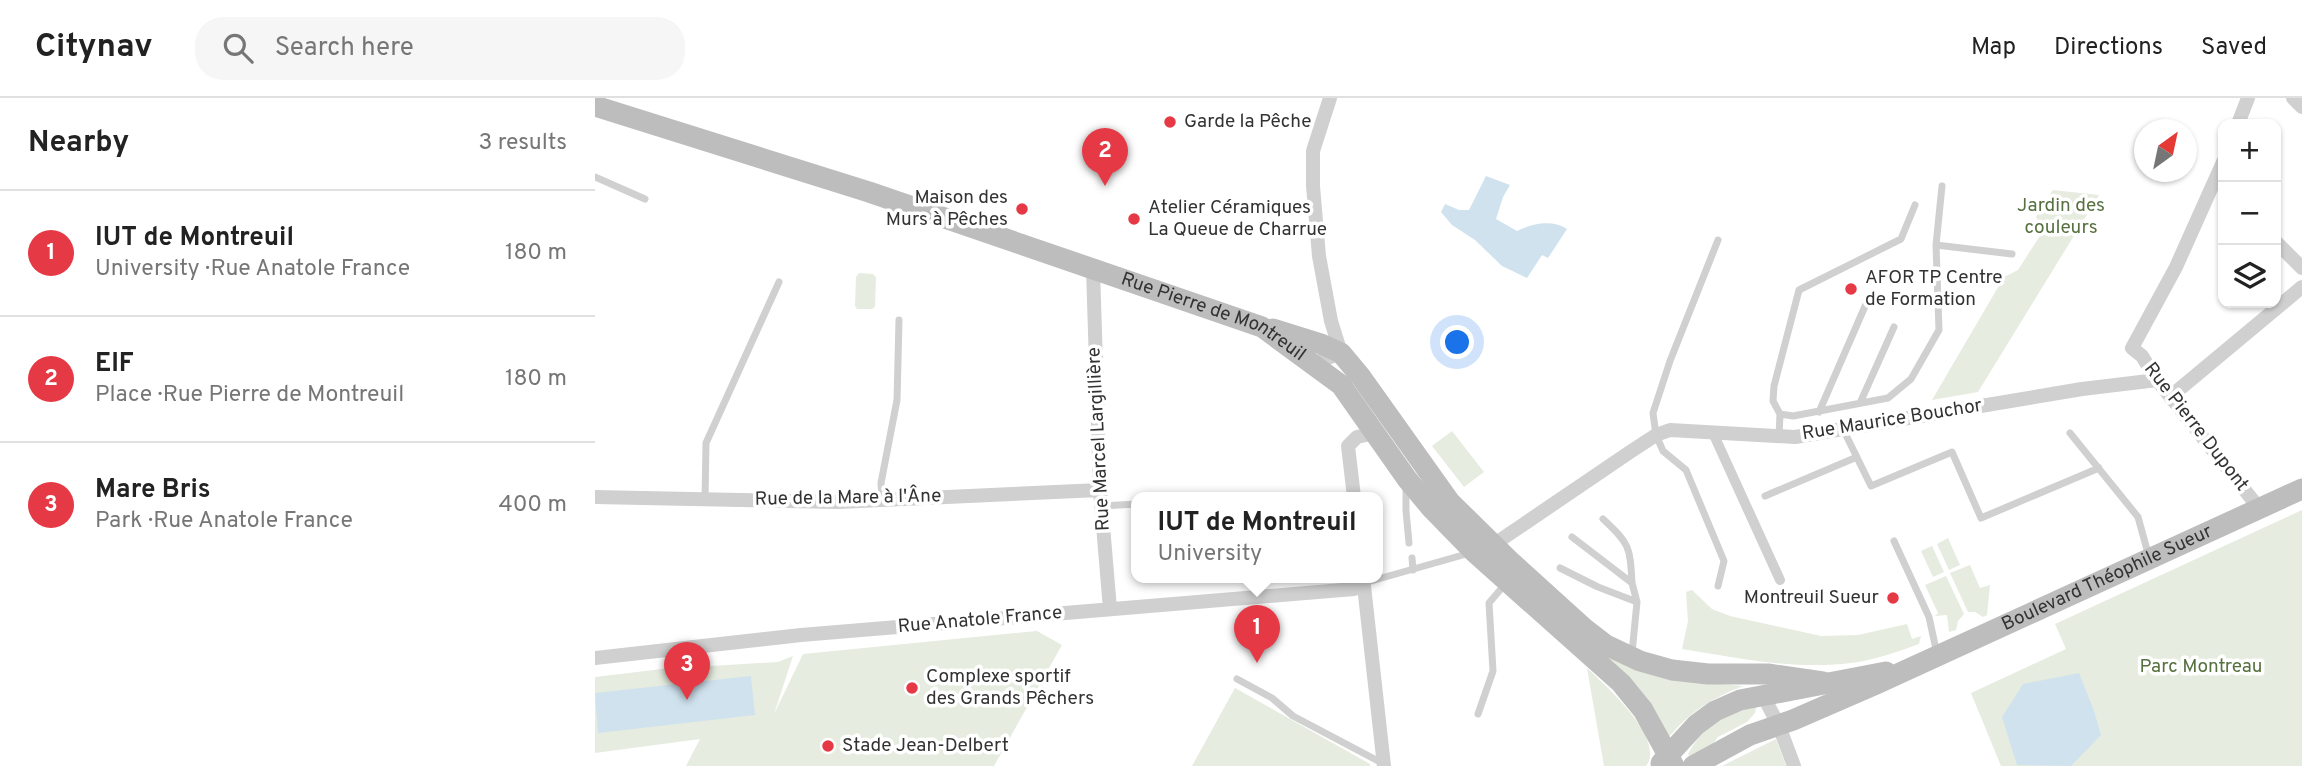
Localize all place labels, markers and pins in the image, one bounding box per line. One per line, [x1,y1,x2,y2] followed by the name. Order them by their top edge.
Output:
[1184,110,1311,134] place label: Garde la Pêche
[1162,114,1178,130] marker: Garde la Pêche
[1082,128,1128,186] pin: 2
[886,186,1008,232] place label: Maison des Murs à Pêches
[1148,196,1327,242] place label: Atelier Céramiques La Queue de Charrue
[1014,201,1030,217] marker: Maison des Murs à Pêches
[1126,211,1142,227] marker: Atelier Céramiques La Queue de Charrue
[1865,266,2003,312] place label: AFOR TP Centre de Formation
[1843,281,1859,297] marker: AFOR TP Centre de Formation
[1744,586,1880,610] place label: Montreuil Sueur
[1885,590,1901,606] marker: Montreuil Sueur
[1234,605,1280,663] pin: 1
[664,642,710,700] pin: 3
[926,665,1094,711] place label: Complexe sportif des Grands Pêchers
[904,680,920,696] marker: Complexe sportif des Grands Pêchers
[842,734,1009,758] place label: Stade Jean-Delbert
[820,738,836,754] marker: Stade Jean-Delbert

